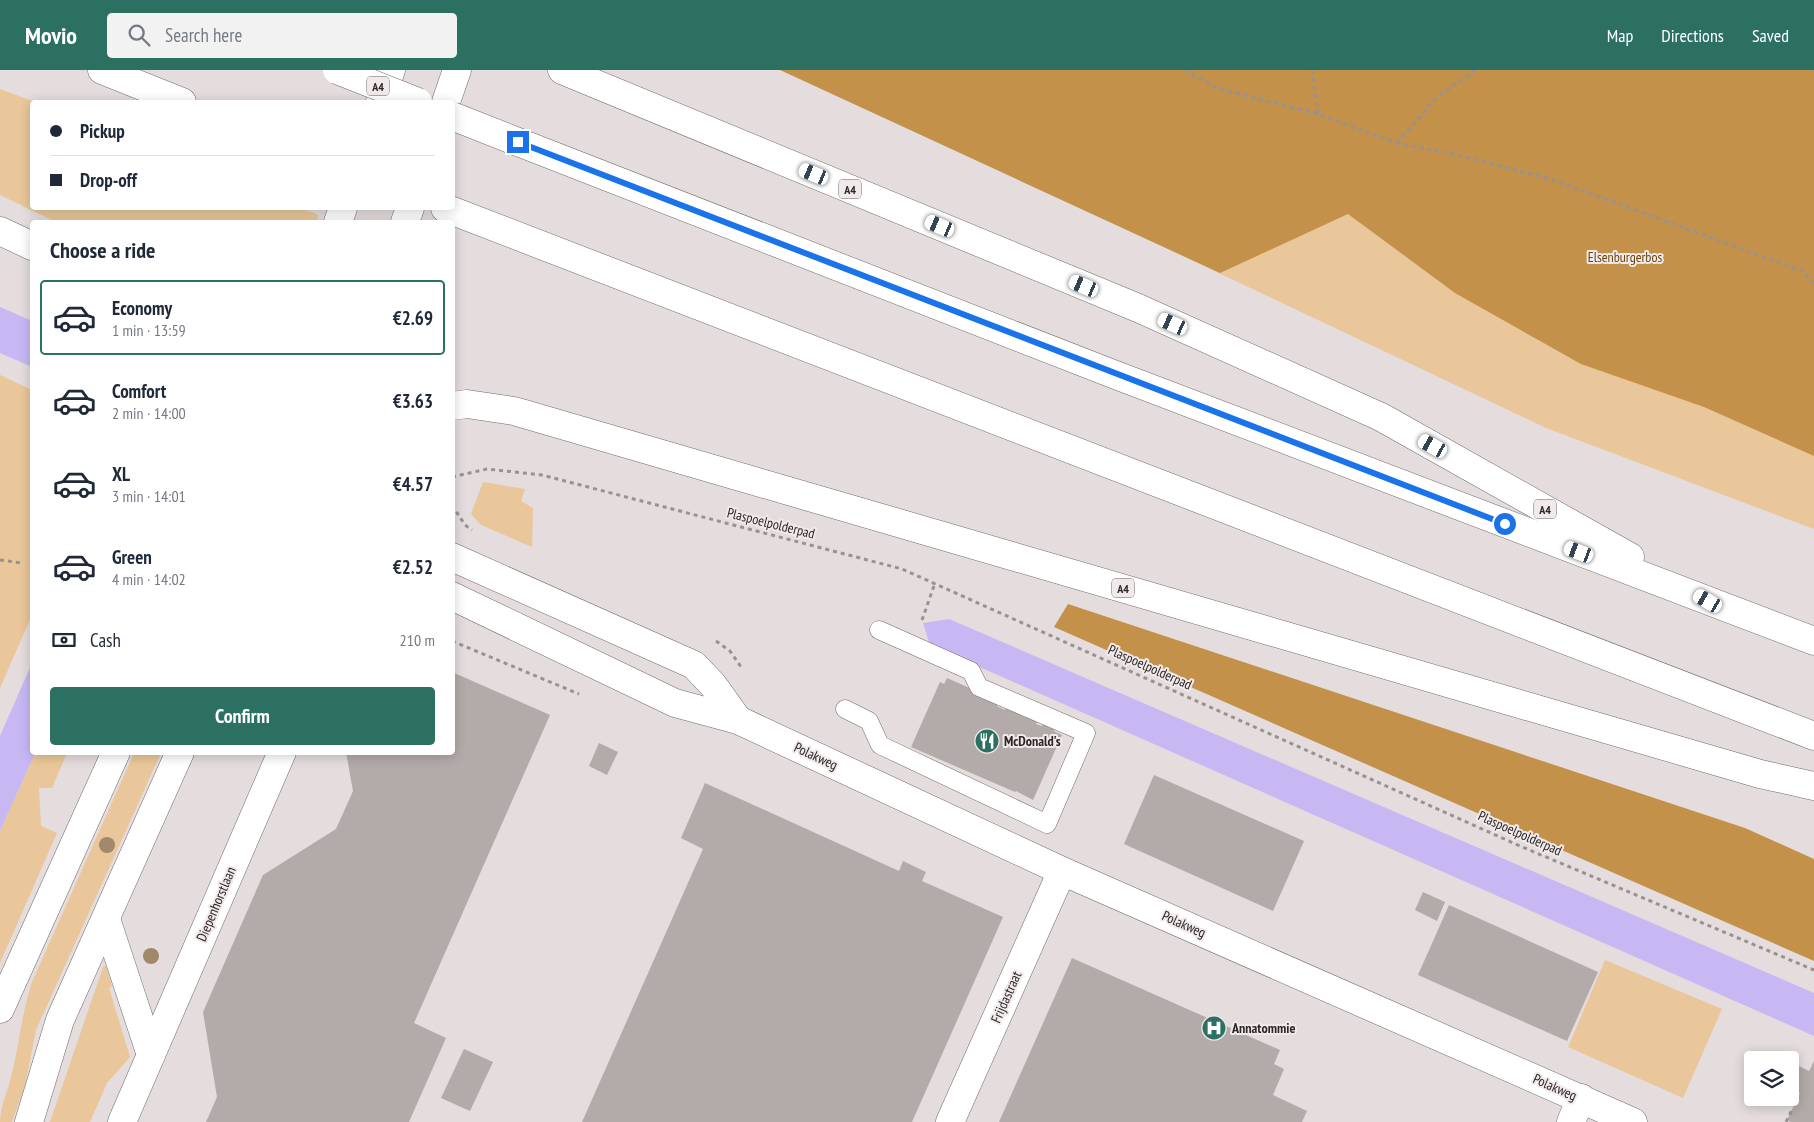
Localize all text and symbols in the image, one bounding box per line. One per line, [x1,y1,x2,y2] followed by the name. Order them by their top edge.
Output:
[107,13,457,58] search box
[25,20,77,51] text: Movio
[125,21,153,49] icon: search
[165,23,242,47] text: Search here
[1607,24,1633,47] text: Map
[1661,24,1724,47] text: Directions
[1752,24,1789,47] text: Saved
[367,77,389,96] road number: A4
[80,119,125,143] text: Pickup
[507,131,529,153] route end
[797,161,830,187] car
[80,168,137,192] text: Drop-off
[839,180,861,198] road number: A4
[923,213,956,239] car
[50,236,155,264] text: Choose a ride
[1588,248,1662,266] park label: Elsenburgerbos
[1067,273,1100,299] car
[52,295,97,340] icon: car
[112,296,172,320] text: Economy
[393,306,433,330] text: €2.69
[1156,311,1189,337] car
[112,320,186,340] text: 1 min · 13:59
[52,378,97,423] icon: car
[112,379,166,403] text: Comfort
[393,389,433,413] text: €3.63
[112,403,186,423] text: 2 min · 14:00
[1416,432,1449,460] car
[52,461,97,506] icon: car
[112,462,130,486] text: XL
[393,472,433,496] text: €4.57
[112,486,186,506] text: 3 min · 14:01
[1534,499,1556,518] road number: A4
[725,503,817,543] street label: Plaspoelpolderpad
[1494,513,1516,535] route start
[1562,540,1595,564] car
[52,544,97,589] icon: car
[112,545,152,569] text: Green
[393,555,433,579] text: €2.52
[112,569,186,589] text: 4 min · 14:02
[1112,578,1134,598] road number: A4
[1691,587,1724,615] car
[50,626,78,654] icon: cash
[90,628,121,652] text: Cash
[400,630,435,650] text: 210 m
[1105,640,1195,694] street label: Plaspoelpolderpad
[50,687,435,745] button: Confirm
[974,728,1000,754] restaurant icon: McDonald's
[1004,732,1061,750] place label: McDonald's
[791,738,841,774] street label: Polakweg
[1475,806,1565,860] street label: Plaspoelpolderpad
[192,864,240,944] street label: Diepenhorstlaan
[1159,906,1209,942] street label: Polakweg
[987,968,1025,1026] street label: Frijdastraat
[1201,1015,1227,1041] hospital icon: Annatommie
[1231,1019,1295,1037] place label: Annatommie
[1744,1051,1799,1106] map controls
[1744,1051,1799,1106] button: layers
[1530,1069,1580,1105] street label: Polakweg

